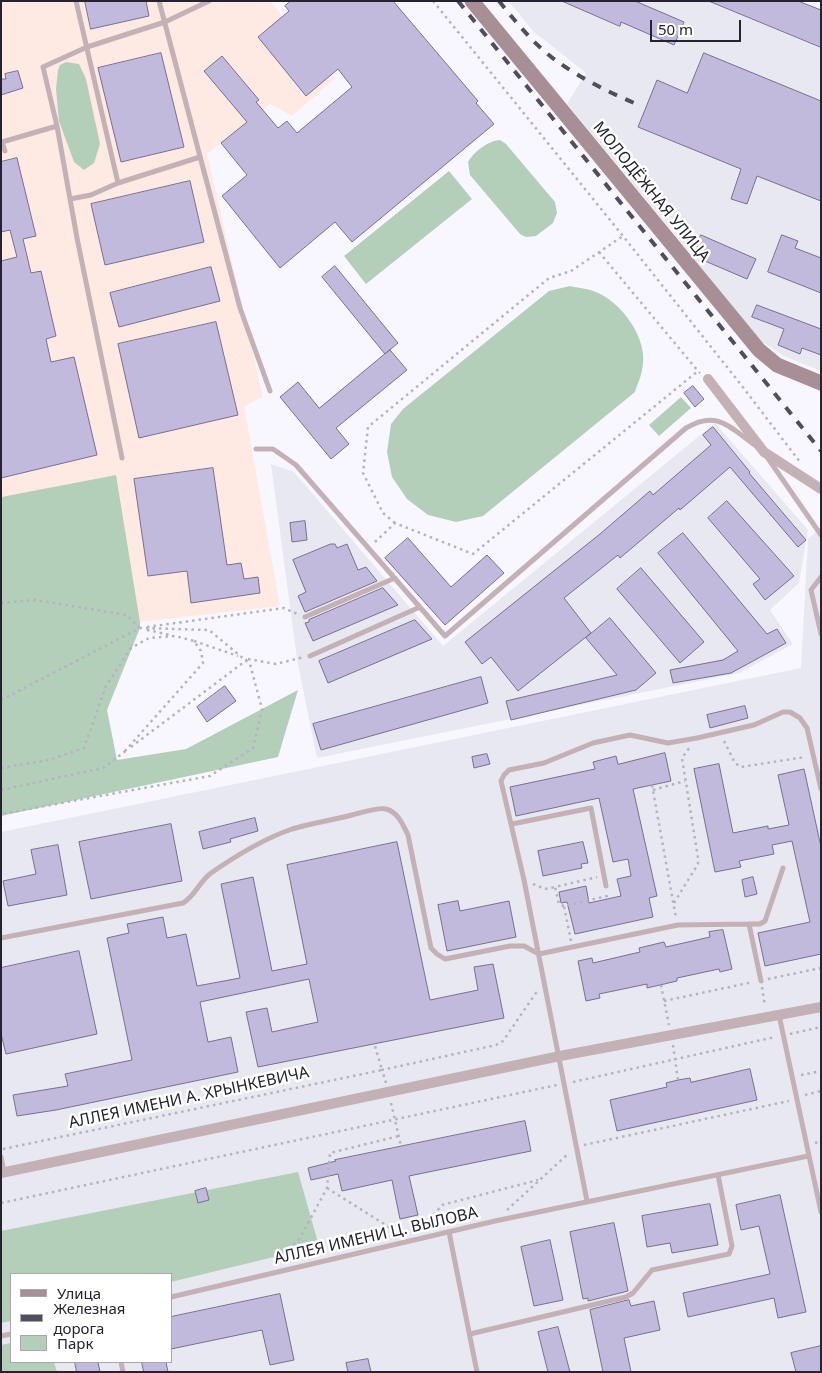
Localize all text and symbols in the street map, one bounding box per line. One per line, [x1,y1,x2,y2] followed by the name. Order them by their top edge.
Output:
[652,10,743,42] scale bar
[658,19,693,39] text: 50 m
[588,118,714,266] street label: МОЛОДЁЖНАЯ УЛИЦА
[67,1063,311,1133] street label: АЛЛЕЯ ИМЕНИ А. ХРЫНКЕВИЧА
[272,1203,480,1269] street label: АЛЛЕЯ ИМЕНИ Ц. ВЫЛОВА
[10,1273,172,1363] legend
[57,1283,101,1303] text: Улица
[53,1298,126,1338] text: Железная дорога
[57,1333,93,1353] text: Парк

